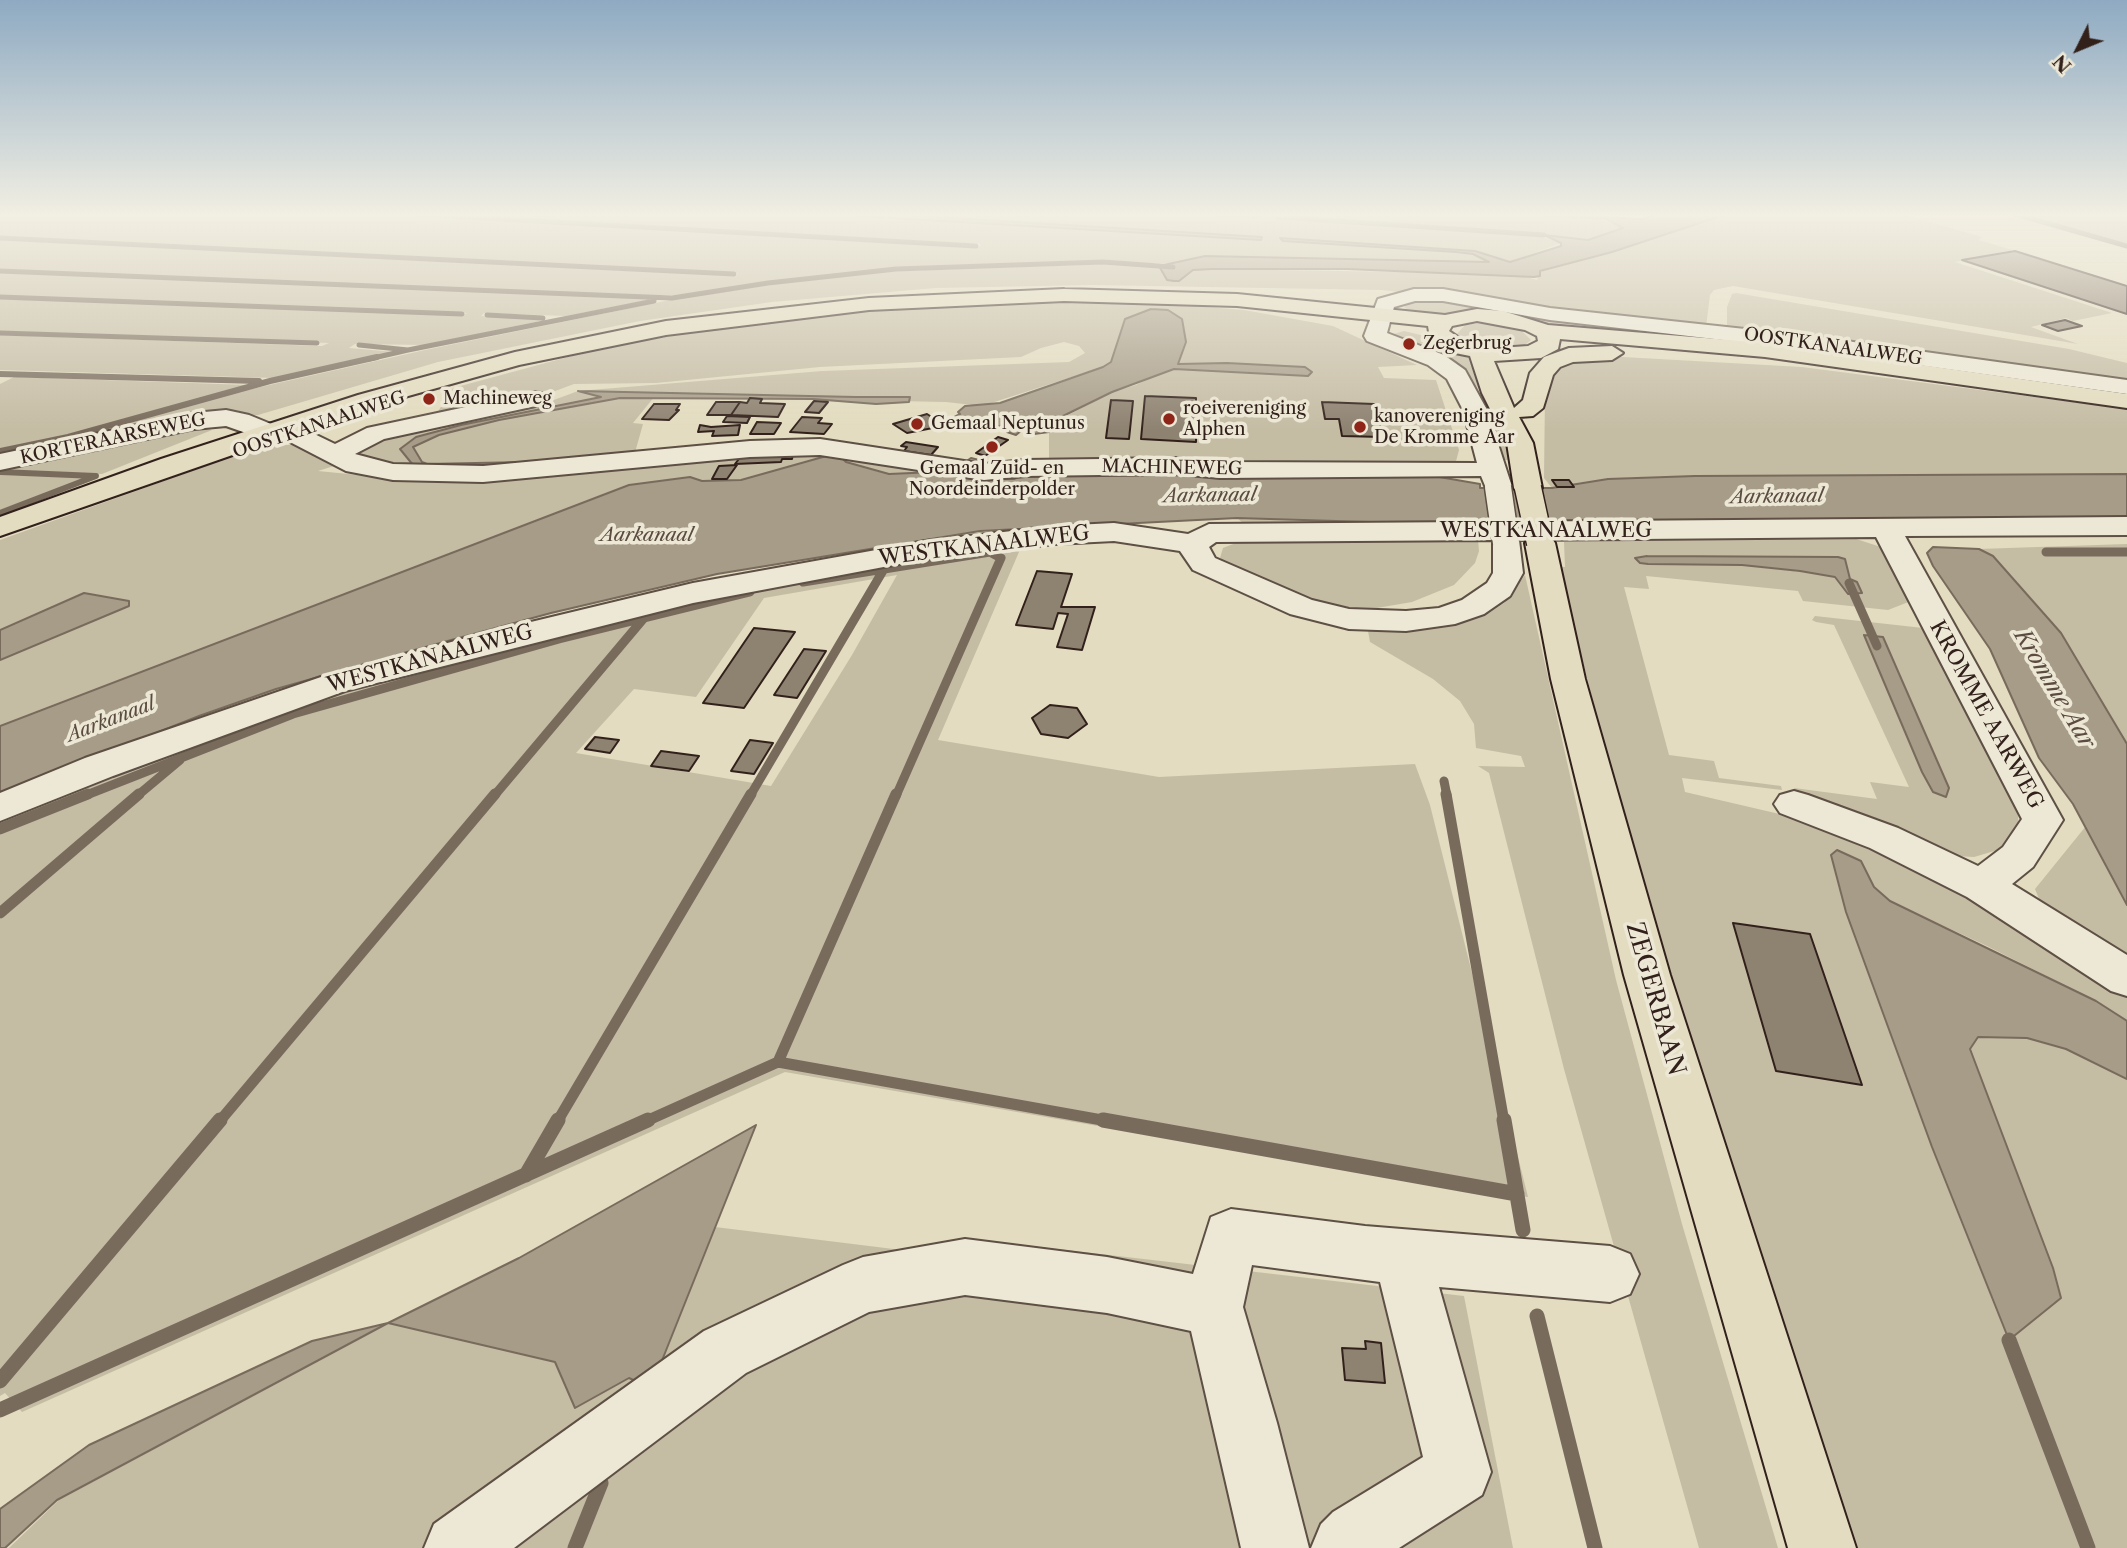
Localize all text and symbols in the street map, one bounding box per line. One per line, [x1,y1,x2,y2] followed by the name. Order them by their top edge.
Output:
[2043,14,2113,84] north arrow
[2048,50,2076,78] text: N
[1742,324,1924,370] street label: OOSTKANAALWEG
[1423,333,1511,355] place label: Zegerbrug
[1401,336,1417,352] marker: Zegerbrug
[230,387,408,463] street label: OOSTKANAALWEG
[443,388,552,410] place label: Machineweg
[421,391,437,407] marker: Machineweg
[1183,398,1306,440] place label: roeivereniging Alphen
[1374,406,1515,448] place label: kanovereniging De Kromme Aar
[18,409,208,469] street label: KORTERAARSEWEG
[1161,411,1177,427] marker: roeivereniging Alphen
[931,413,1085,435] place label: Gemaal Neptunus
[909,416,925,432] marker: Gemaal Neptunus
[1352,419,1368,435] marker: kanovereniging De Kromme Aar
[984,439,1000,455] marker: Gemaal Zuid- en Noordeinderpolder
[1101,456,1243,480] street label: MACHINEWEG
[909,458,1075,500] place label: Gemaal Zuid- en Noordeinderpolder
[1163,484,1257,508] water label: Aarkanaal
[1730,485,1824,509] water label: Aarkanaal
[1440,518,1652,544] street label: WESTKANAALWEG
[877,521,1091,571] street label: WESTKANAALWEG
[600,525,694,547] water label: Aarkanaal
[1924,617,2048,813] street label: KROMME AARWEG
[324,619,536,699] street label: WESTKANAALWEG
[2008,624,2100,754] water label: Kromme Aar
[63,693,159,747] water label: Aarkanaal
[1619,919,1691,1079] street label: ZEGERBAAN

